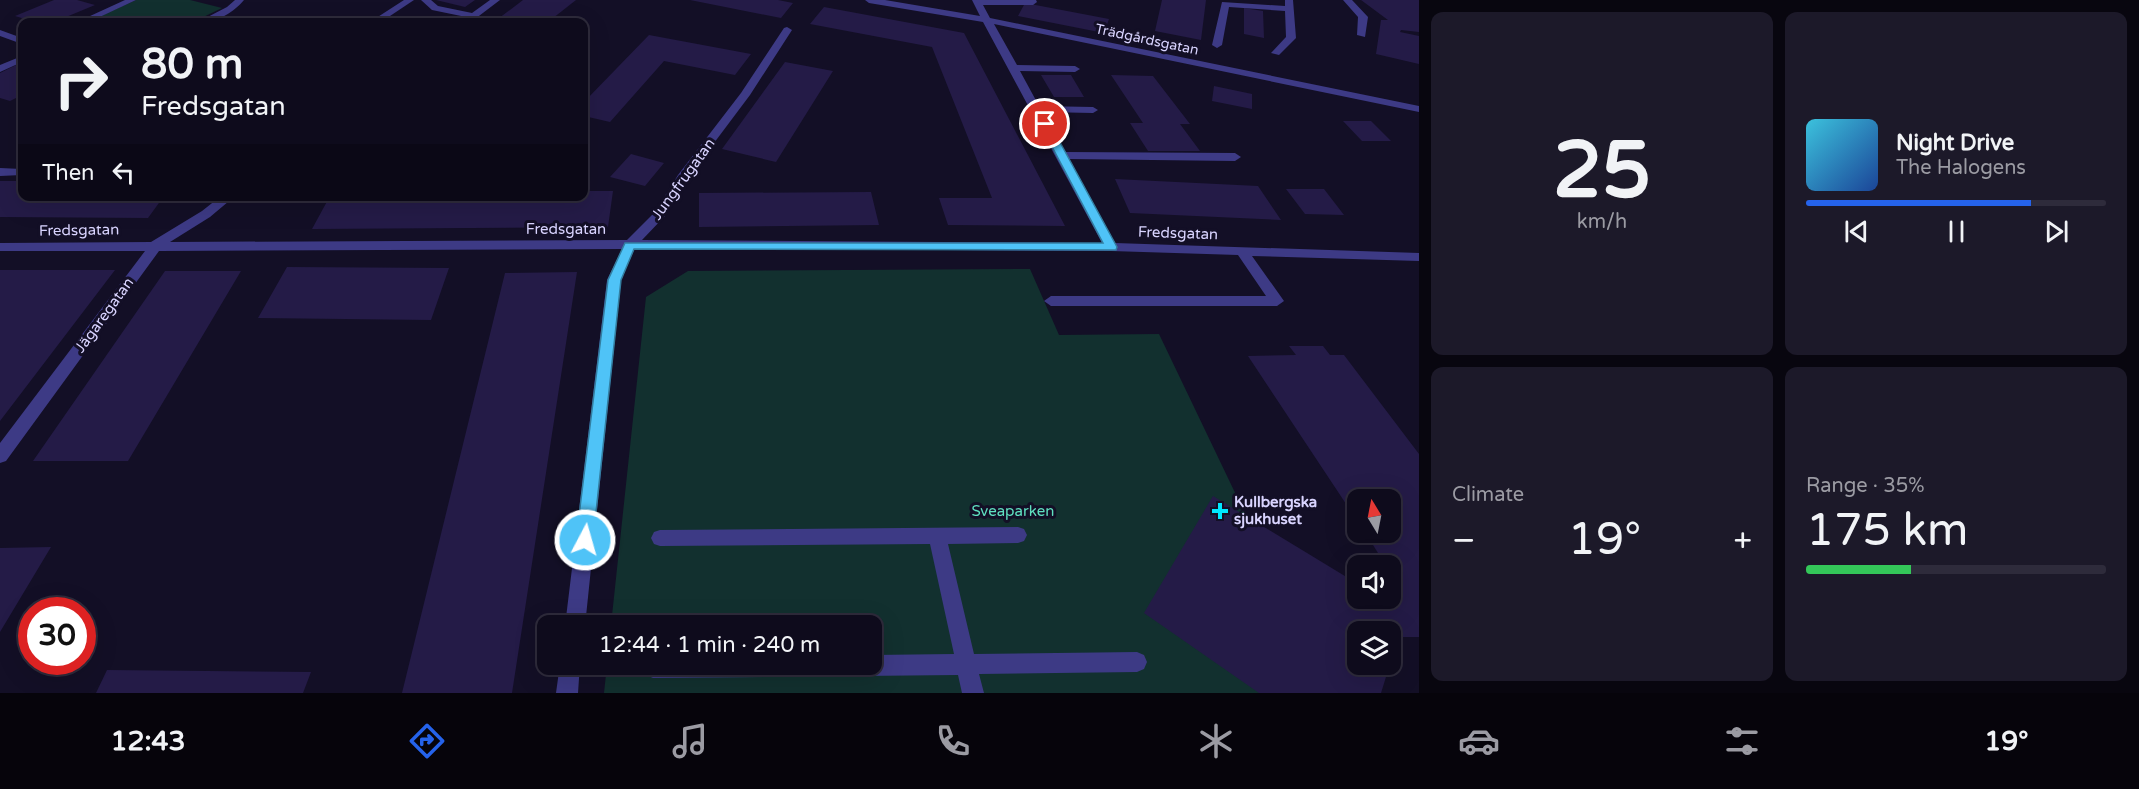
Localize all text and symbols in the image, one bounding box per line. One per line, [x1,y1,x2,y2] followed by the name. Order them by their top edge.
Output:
[1094,20,1200,59] street label: Trädgårdsgatan
[141,39,243,90] text: 80 m
[42,42,120,120] icon: right
[141,90,286,123] text: Fredsgatan
[1019,98,1070,149] pin
[1028,107,1061,140] icon: arrive
[1553,124,1651,218] text: 25
[1896,130,2014,156] text: Night Drive
[647,135,719,223] street label: Jungfrugatan
[107,156,140,189] icon: left
[1896,156,2026,180] text: The Halogens
[42,160,95,186] text: Then
[1577,210,1627,234] text: km/h
[1840,215,1873,248] icon: previous
[1940,215,1973,248] icon: pause
[2040,215,2073,248] icon: next
[39,220,119,240] street label: Fredsgatan
[526,220,606,238] street label: Fredsgatan
[1138,223,1218,243] street label: Fredsgatan
[71,274,137,356] street label: Jägaregatan
[1806,474,1925,498] text: Range · 35%
[1452,483,1524,507] text: Climate
[1347,489,1401,543] north arrow
[1347,489,1401,675] map controls
[1234,493,1317,529] place label: Kullbergska sjukhuset
[972,502,1054,520] park label: Sveaparken
[1211,502,1229,520] marker: Kullbergska sjukhuset
[1806,504,1968,558] text: 175 km
[553,508,617,572] position arrow
[1568,513,1641,567] text: 19°
[1452,521,1476,560] text: −
[1733,521,1752,560] text: +
[1347,555,1401,609] button: sound
[18,597,96,675] speed limit sign: 30
[1347,621,1401,675] button: layers
[599,632,820,658] text: 12:44 · 1 min · 240 m
[406,720,448,762] icon: directions
[669,720,711,762] icon: music
[932,720,974,762] icon: phone
[1195,720,1237,762] icon: climate
[1458,720,1500,762] icon: car
[1721,720,1763,762] icon: filters
[111,725,185,758] text: 12:43
[1984,725,2028,758] text: 19°

